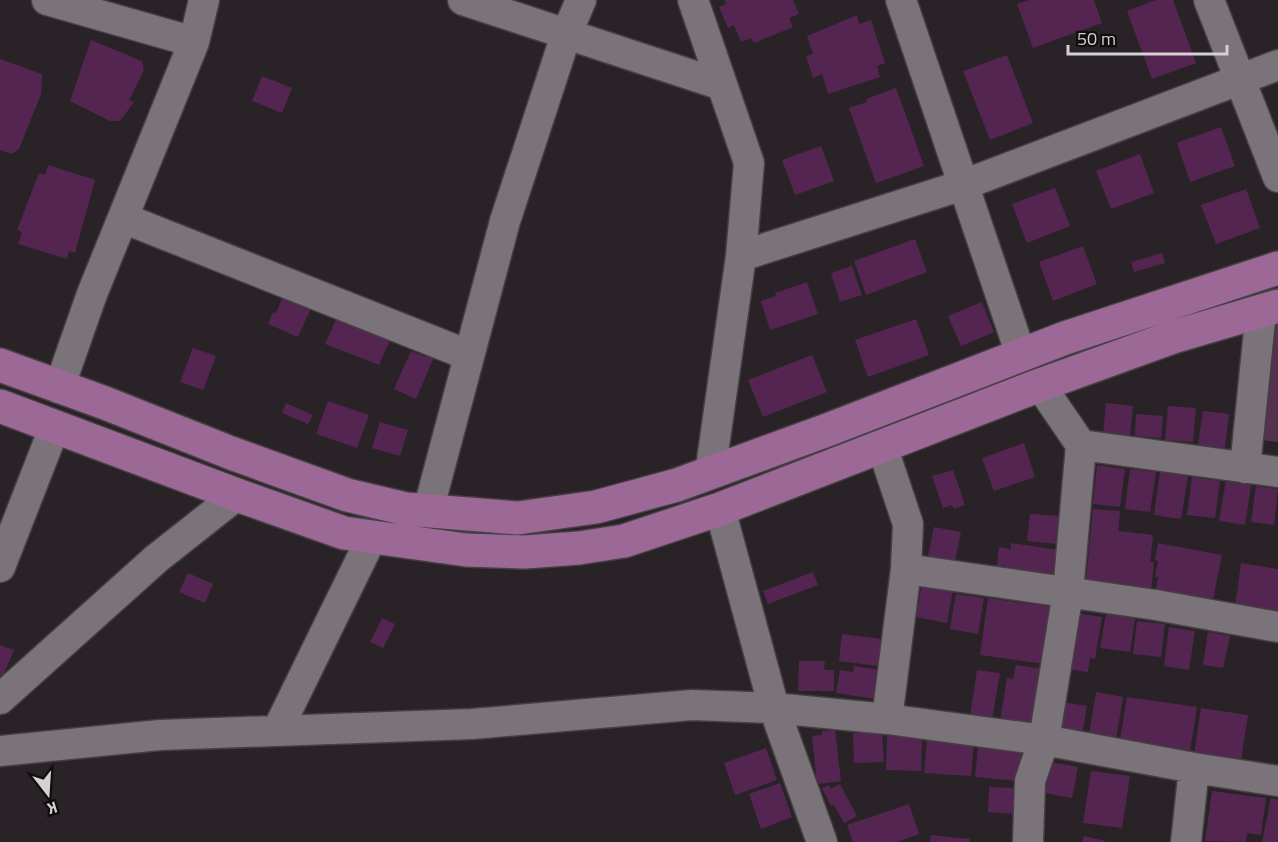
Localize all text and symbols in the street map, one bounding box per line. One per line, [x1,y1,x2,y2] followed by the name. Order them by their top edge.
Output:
[1068,18,1227,56] scale bar
[1077,25,1116,52] text: 50 m
[18,764,78,824] north arrow
[44,795,60,821] text: K

